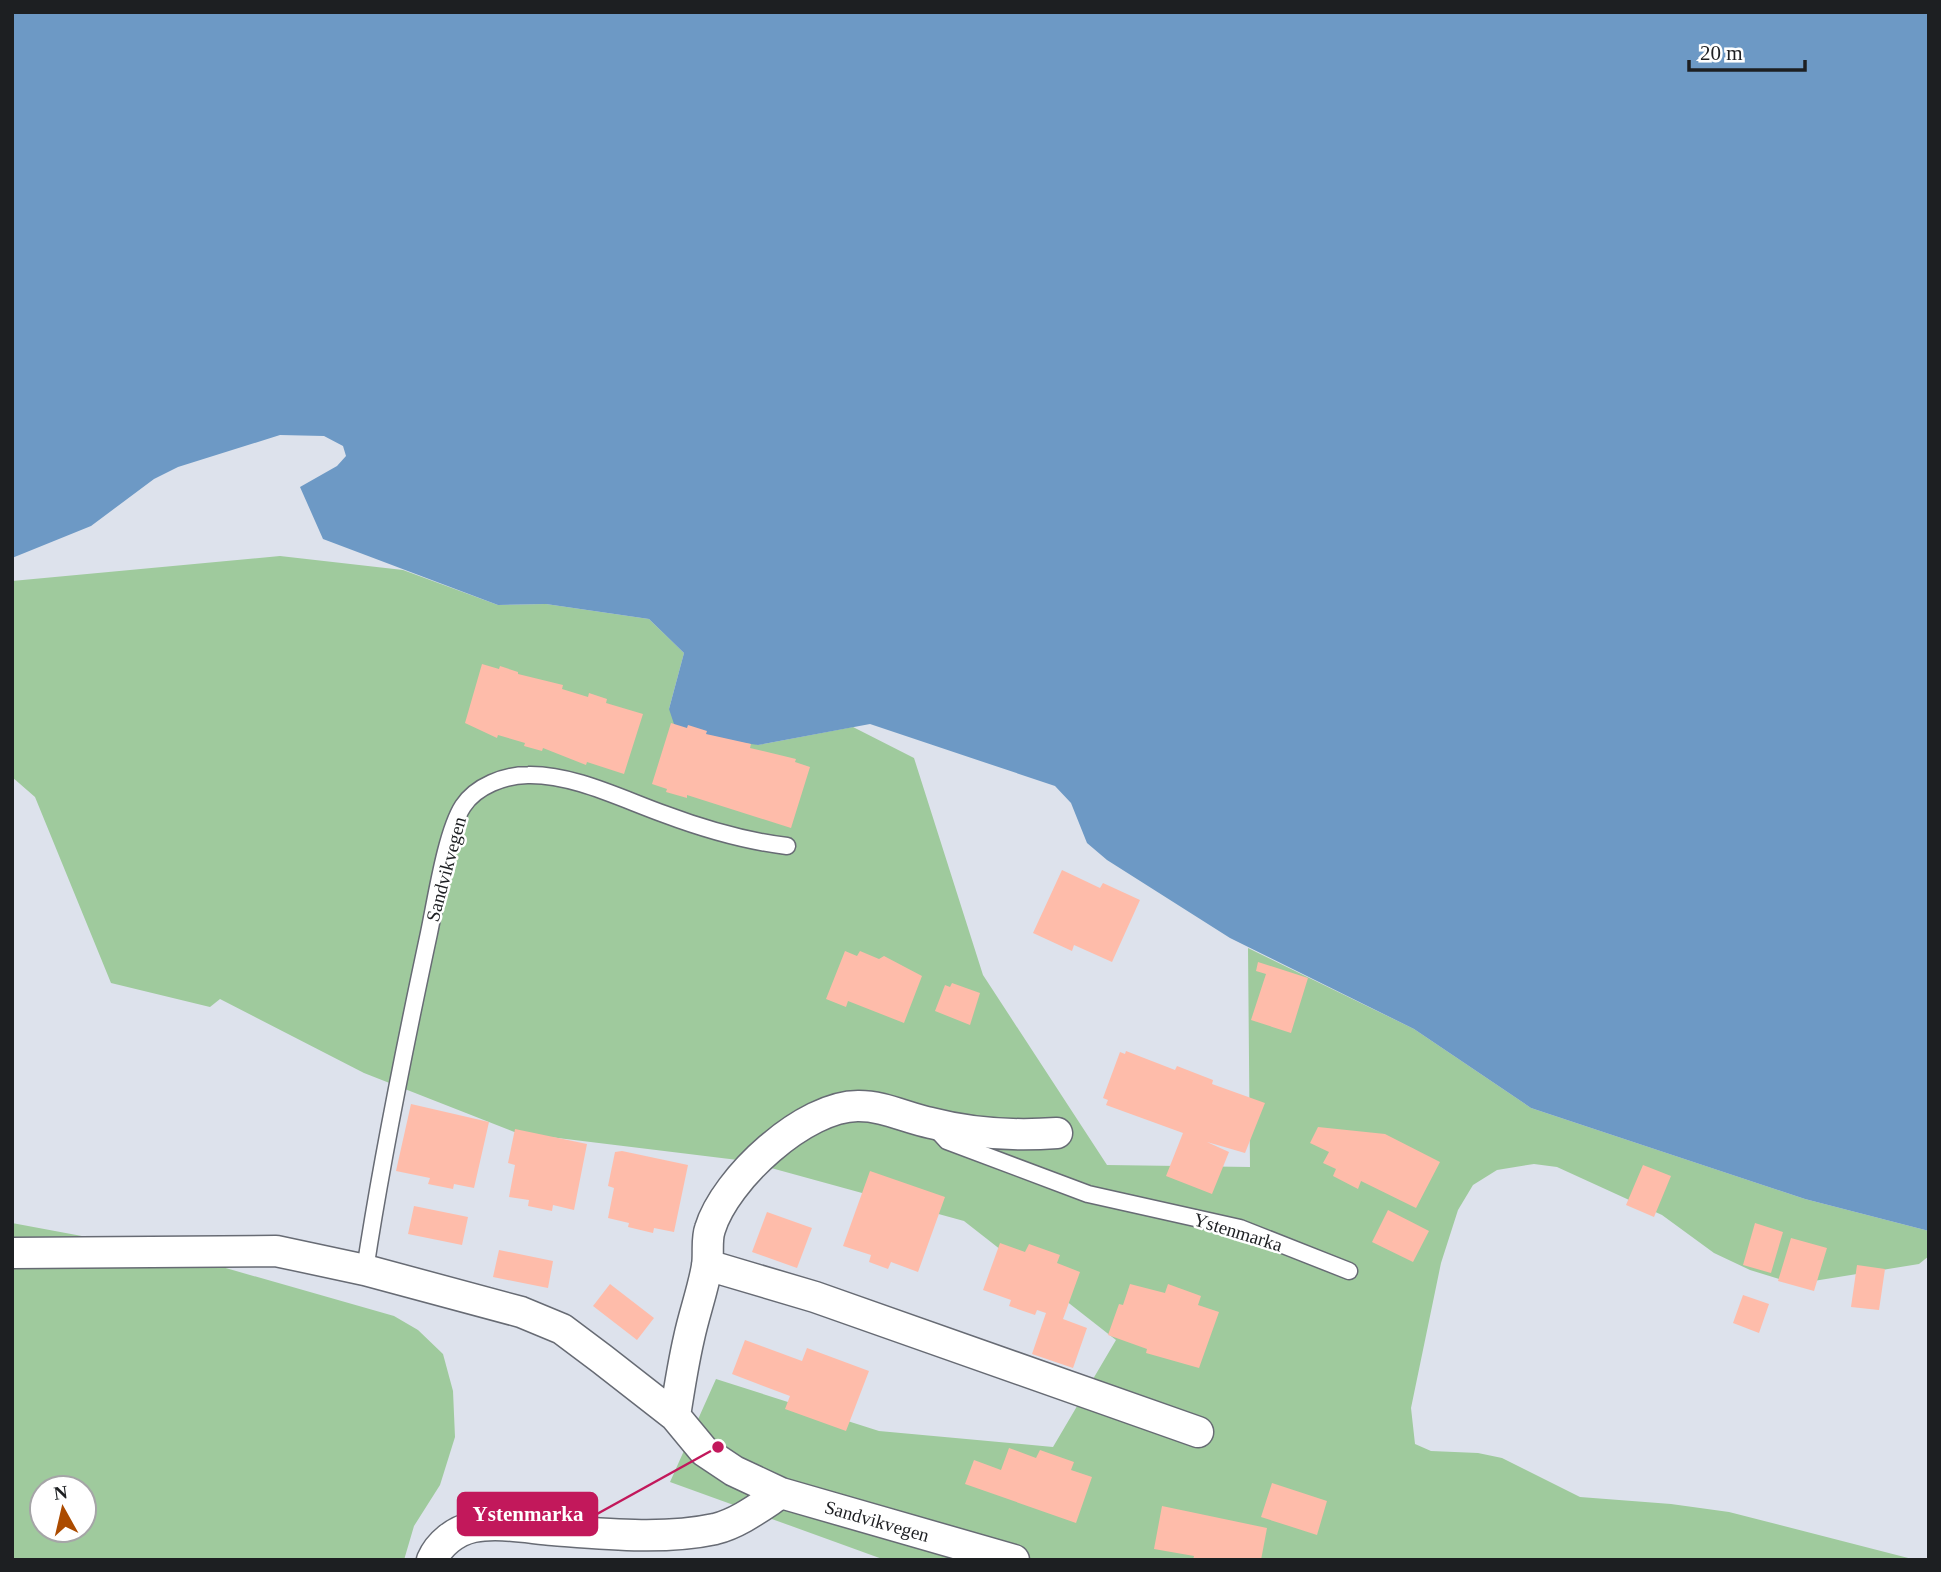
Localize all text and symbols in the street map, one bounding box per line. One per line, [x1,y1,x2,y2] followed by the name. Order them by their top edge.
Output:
[1689,28,1804,72] scale bar
[1700,41,1743,65] text: 20 m
[422,814,470,924] street label: Sandvikvegen
[1191,1209,1285,1256] street label: Ystenmarka
[28,1474,98,1544] north arrow
[52,1481,69,1504] text: N
[458,1493,597,1535] callout: Ystenmarka
[822,1496,932,1546] street label: Sandvikvegen
[473,1502,584,1526] text: Ystenmarka

